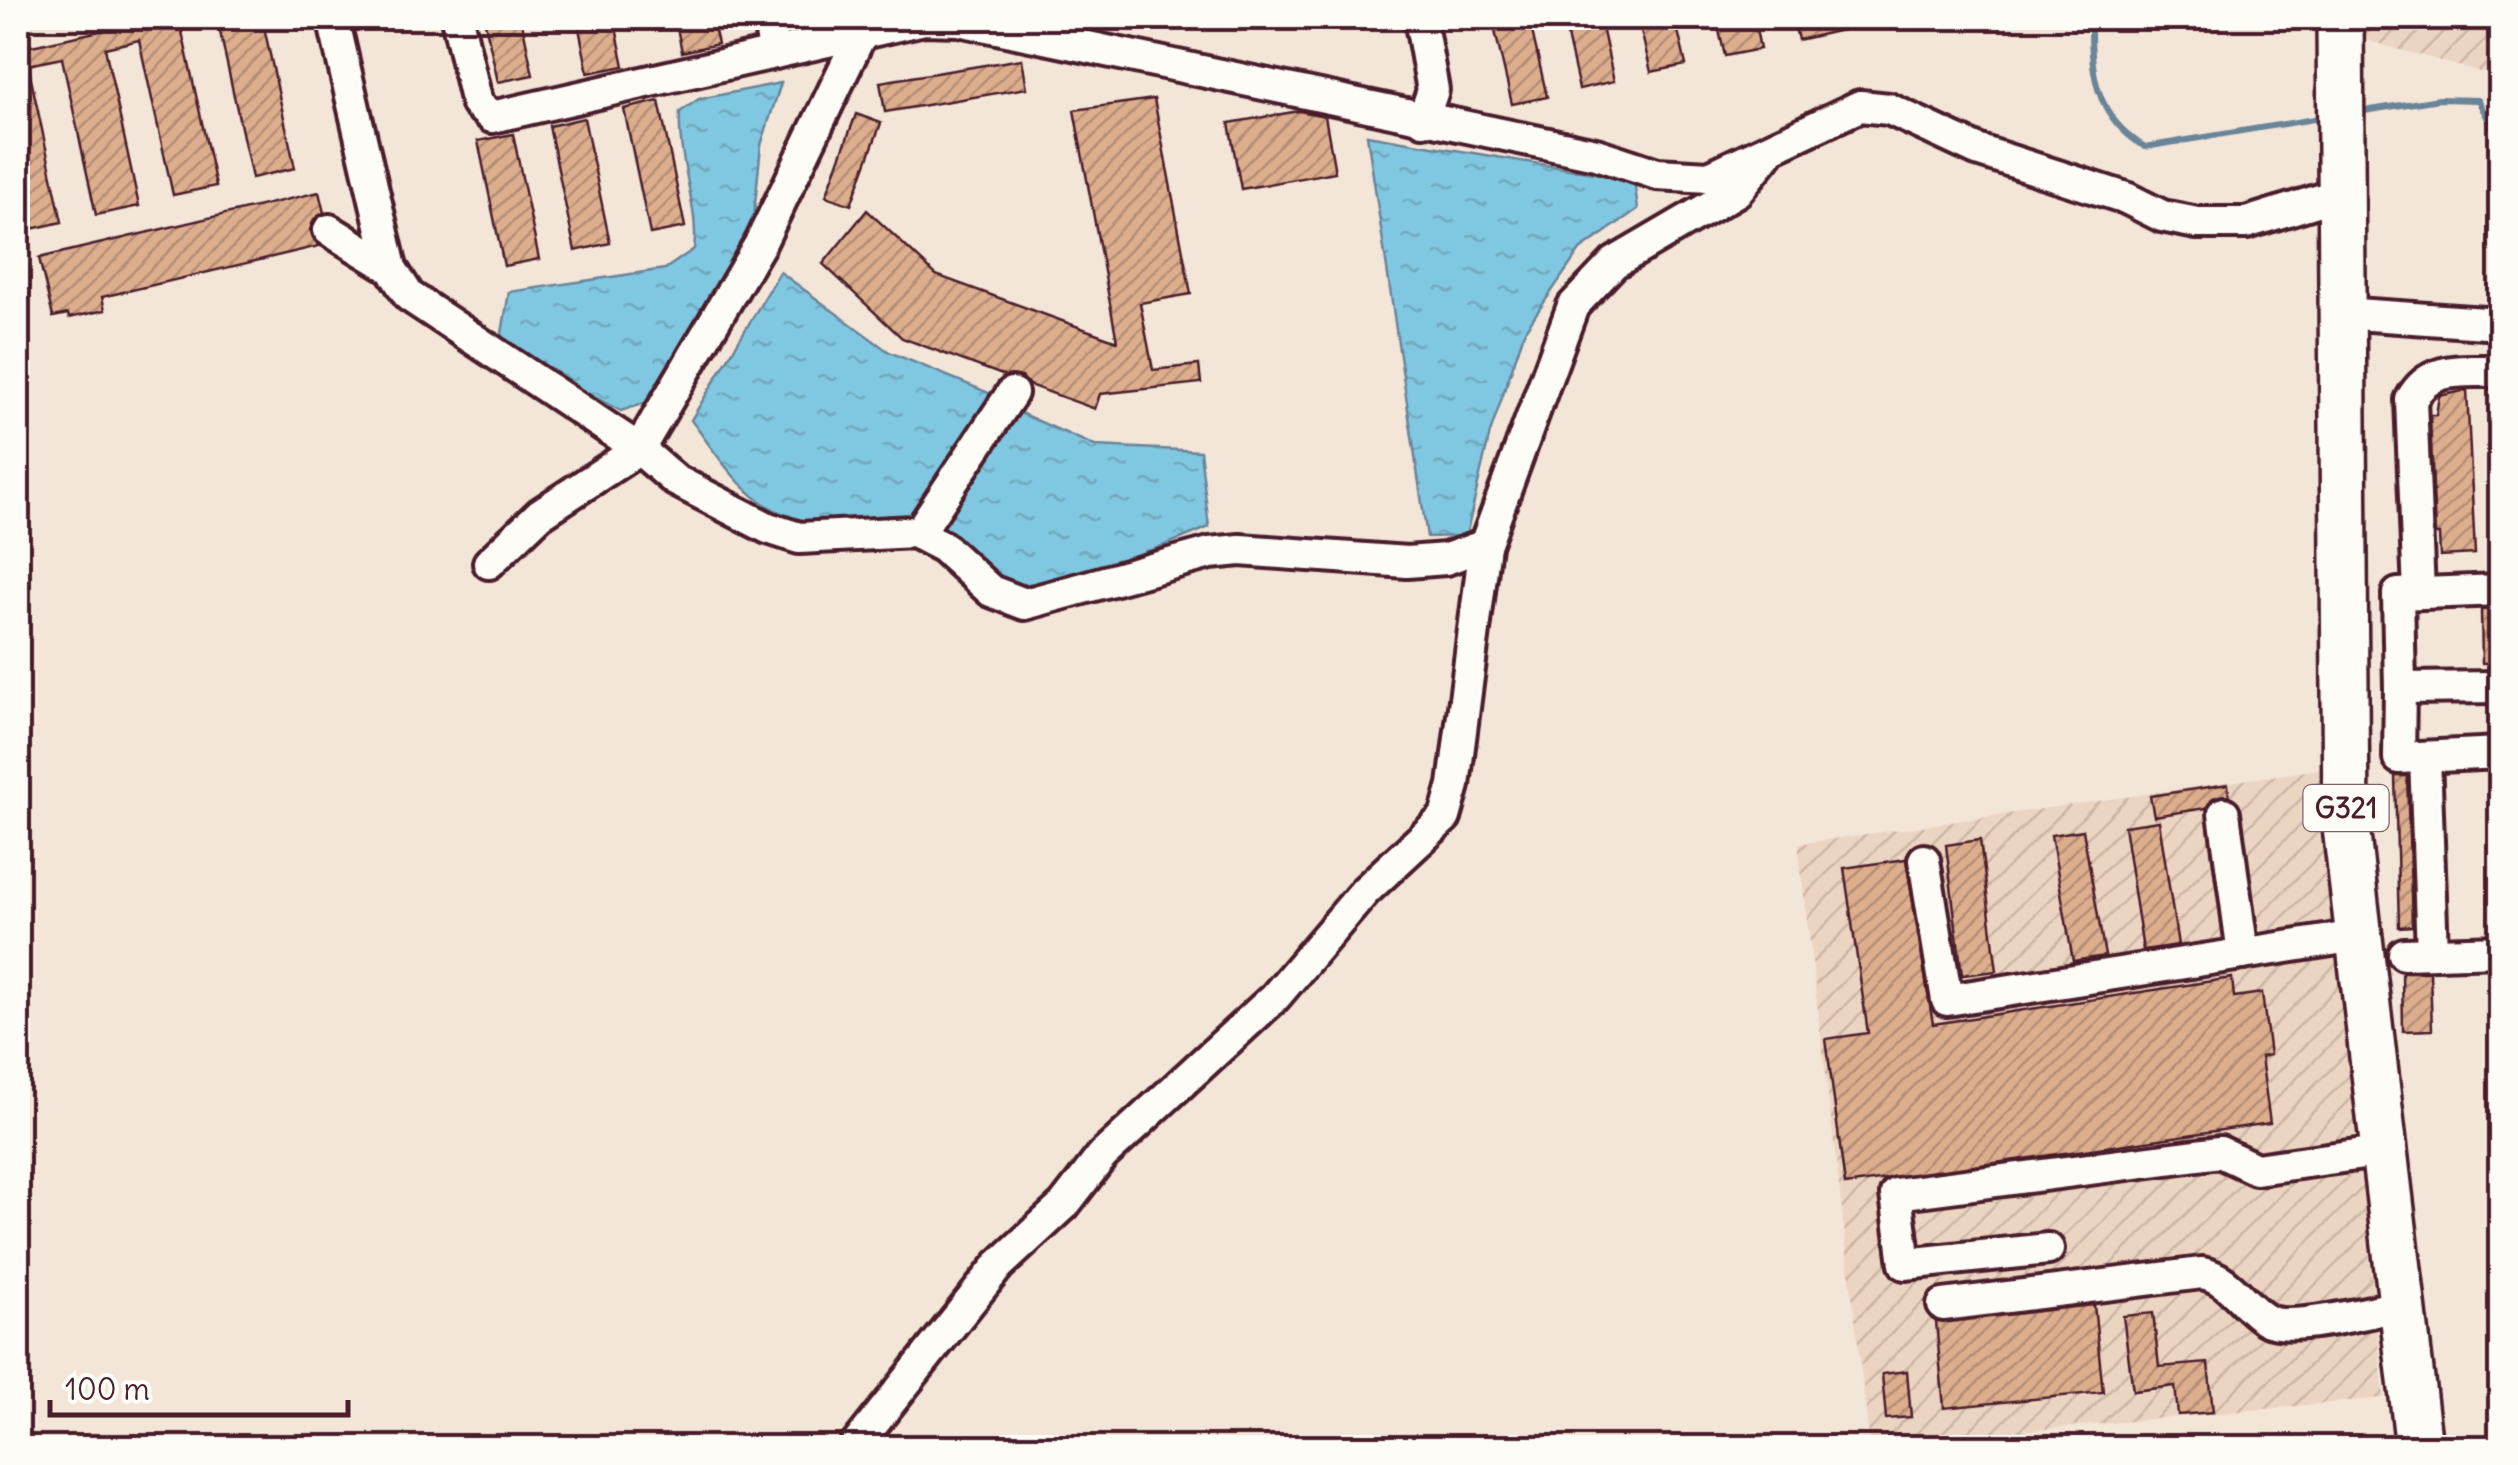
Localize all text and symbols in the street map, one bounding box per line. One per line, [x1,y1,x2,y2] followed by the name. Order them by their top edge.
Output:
[2304,785,2388,831] road number: G321
[50,1355,348,1417] scale bar
[65,1370,150,1408] text: 100 m

